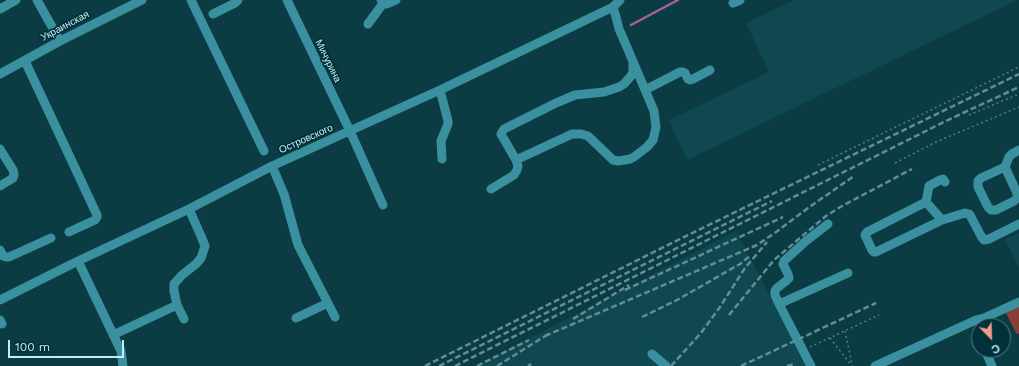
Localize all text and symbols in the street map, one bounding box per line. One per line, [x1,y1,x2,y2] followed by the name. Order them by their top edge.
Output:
[39,8,91,44] street label: Украинская
[312,38,344,84] street label: Мичурина
[277,122,335,156] street label: Островского
[971,318,1011,358] north arrow
[10,332,126,358] scale bar
[15,340,50,354] text: 100 m
[989,341,1002,356] text: С

